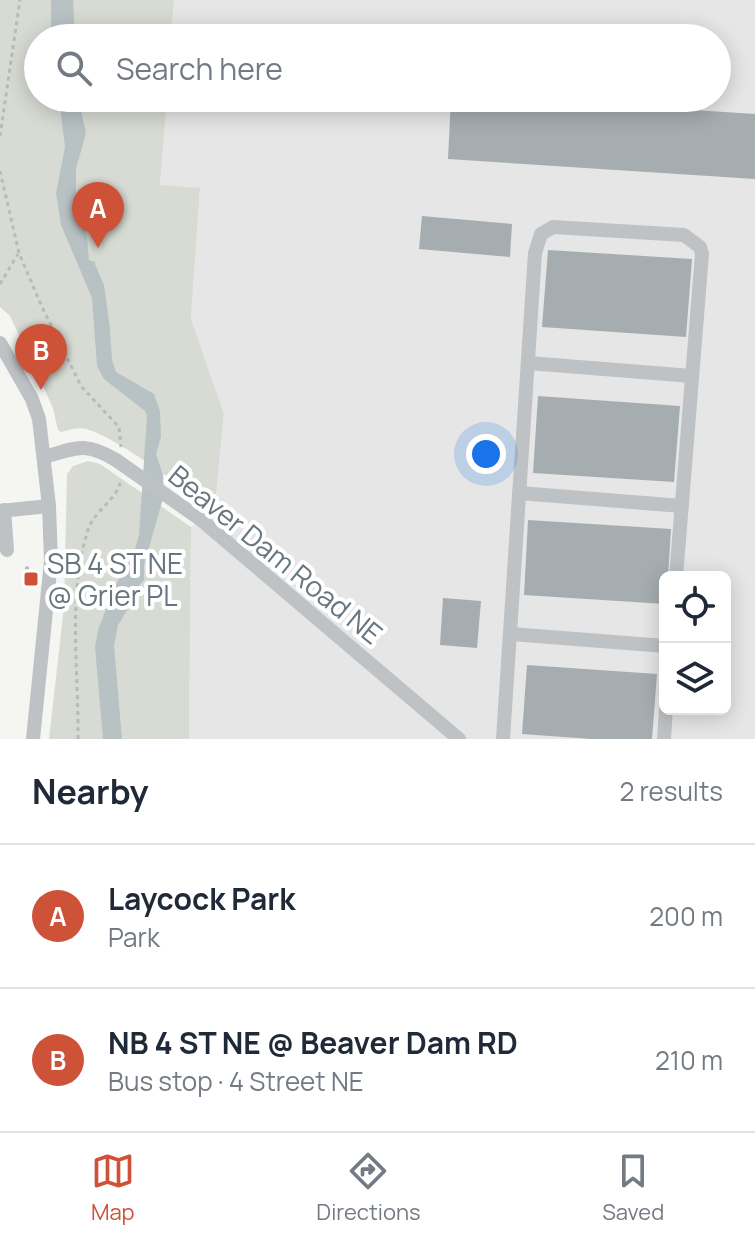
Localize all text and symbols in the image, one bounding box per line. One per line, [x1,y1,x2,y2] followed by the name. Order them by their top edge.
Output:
[24,24,731,112] search box
[52,46,96,90] icon: search
[116,48,283,89] text: Search here
[72,182,124,248] pin: A
[15,324,67,390] pin: B
[466,434,506,474] your location
[161,456,391,652] street label: Beaver Dam Road NE
[47,544,183,614] place label: SB 4 ST NE @ Grier PL
[22,570,40,588] marker: SB 4 ST NE @ Grier PL
[659,571,731,715] map controls
[659,571,731,643] button: locate
[659,643,731,715] button: layers
[32,768,148,814] text: Nearby
[619,773,723,809] text: 2 results
[108,878,295,919] text: Laycock Park
[49,898,67,934] text: A
[649,898,723,934] text: 200 m
[108,919,160,955] text: Park
[108,1022,518,1063] text: NB 4 ST NE @ Beaver Dam RD
[50,1042,66,1078] text: B
[655,1042,723,1078] text: 210 m
[108,1063,364,1099] text: Bus stop · 4 Street NE
[91,1149,135,1227] tab: Map
[316,1149,421,1227] tab: Directions
[602,1149,664,1227] tab: Saved

